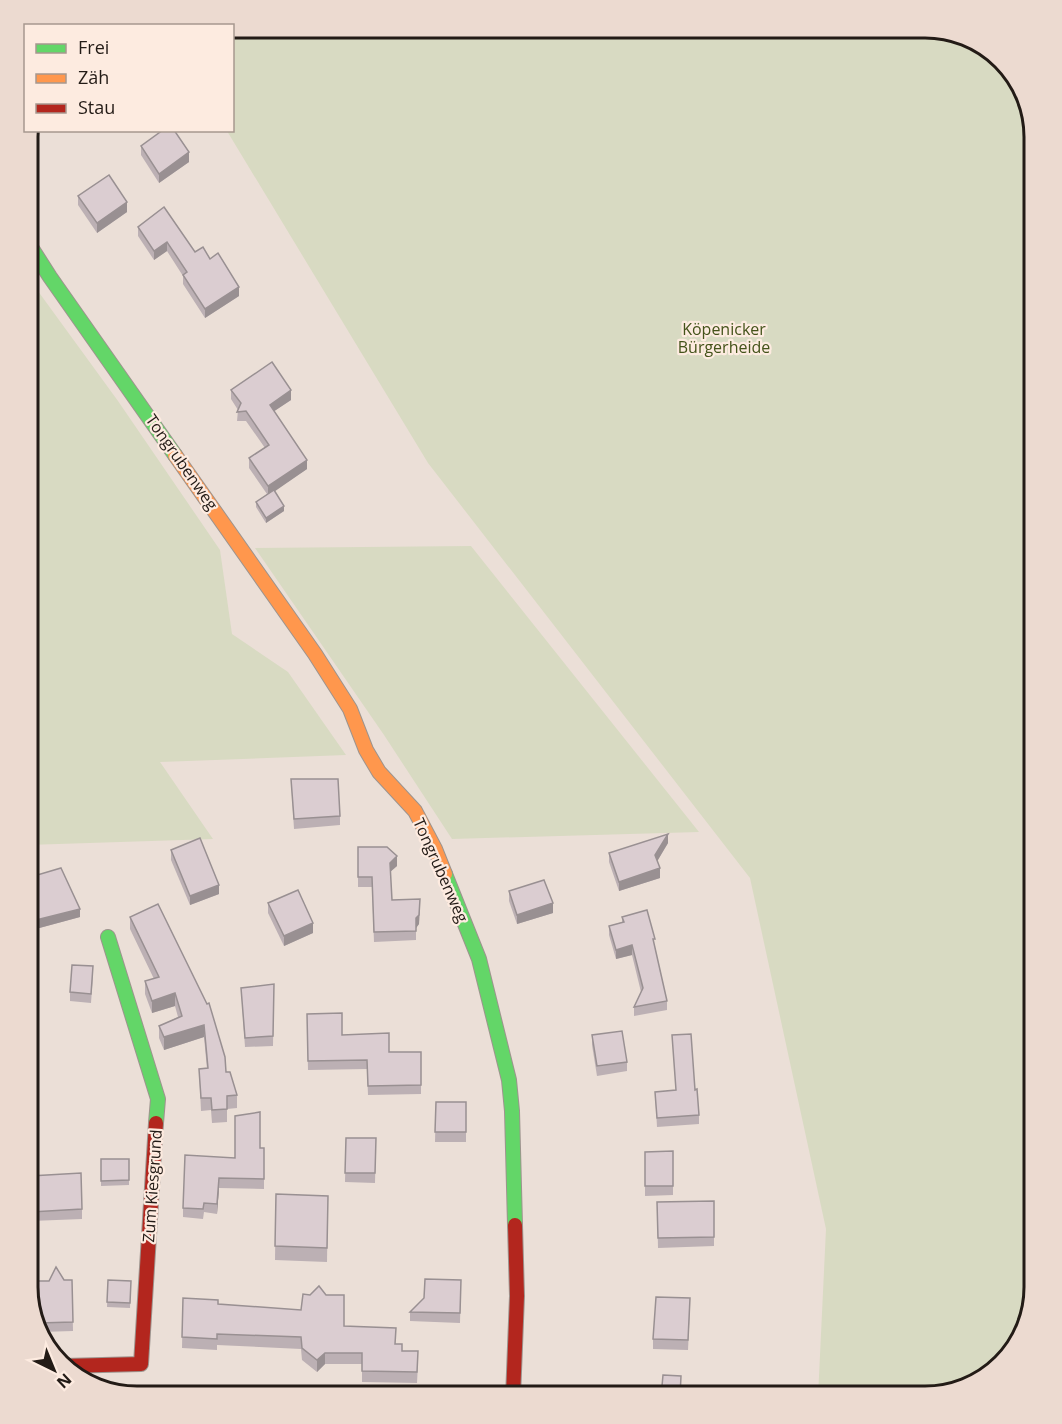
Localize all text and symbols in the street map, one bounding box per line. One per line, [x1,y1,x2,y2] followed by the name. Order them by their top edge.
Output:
[24,24,234,132] legend
[78,35,109,59] text: Frei
[78,65,109,89] text: Zäh
[78,95,115,119] text: Stau
[678,318,770,358] park label: Köpenicker Bürgerheide
[141,410,223,514] street label: Tongrubenweg
[408,814,474,926] street label: Tongrubenweg
[137,1129,167,1243] street label: Zum Kiesgrund
[24,1340,84,1400] north arrow
[52,1368,76,1393] text: N

